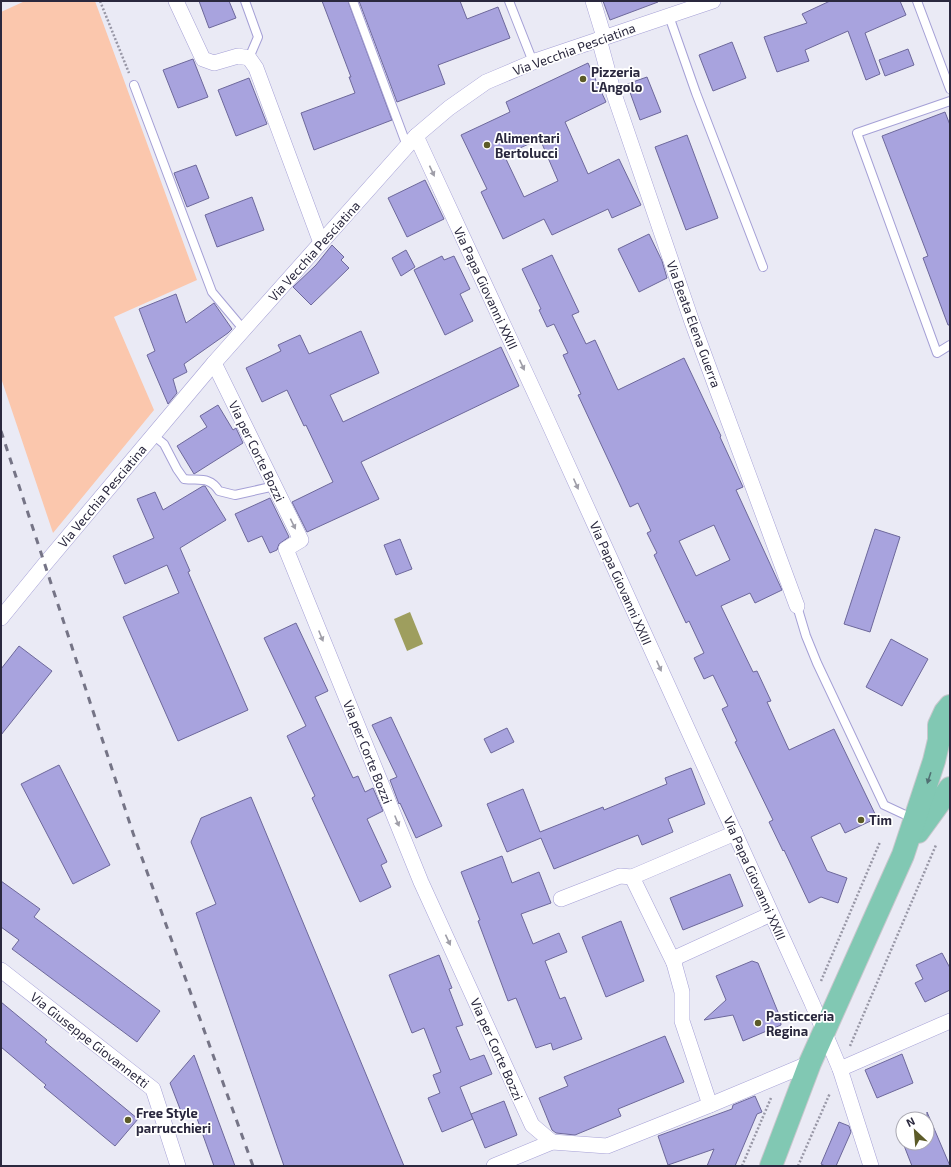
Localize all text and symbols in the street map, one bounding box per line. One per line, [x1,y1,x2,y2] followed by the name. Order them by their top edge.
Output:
[510,19,638,79] street label: Via Vecchia Pesciatina
[591,64,643,95] place label: Pizzeria L'Angolo
[578,74,588,84] marker: Pizzeria L'Angolo
[495,130,560,161] place label: Alimentari Bertolucci
[482,140,492,150] marker: Alimentari Bertolucci
[429,166,435,177] one-way arrow
[265,198,363,304] street label: Via Vecchia Pesciatina
[451,224,521,352] street label: Via Papa Giovanni XXIII
[664,258,724,390] street label: Via Beata Elena Guerra
[519,360,525,371] one-way arrow
[226,398,288,504] street label: Via per Corte Bozzi
[54,441,150,551] street label: Via Vecchia Pesciatina
[573,478,579,489] one-way arrow
[290,518,296,529] one-way arrow
[587,519,655,647] street label: Via Papa Giovanni XXIII
[319,630,325,642] one-way arrow
[656,660,662,671] one-way arrow
[340,698,396,806] street label: Via per Corte Bozzi
[926,773,932,785] one-way arrow
[869,812,892,828] place label: Tim
[721,814,789,942] street label: Via Papa Giovanni XXIII
[856,815,866,825] marker: Tim
[394,816,400,828] one-way arrow
[445,935,451,946] one-way arrow
[27,989,153,1091] street label: Via Giuseppe Giovannetti
[467,995,527,1103] street label: Via per Corte Bozzi
[766,1008,834,1039] place label: Pasticceria Regina
[753,1018,763,1028] marker: Pasticceria Regina
[136,1105,211,1136] place label: Free Style parrucchieri
[895,1111,935,1151] north arrow
[904,1114,917,1129] text: N
[123,1115,133,1125] marker: Free Style parrucchieri

